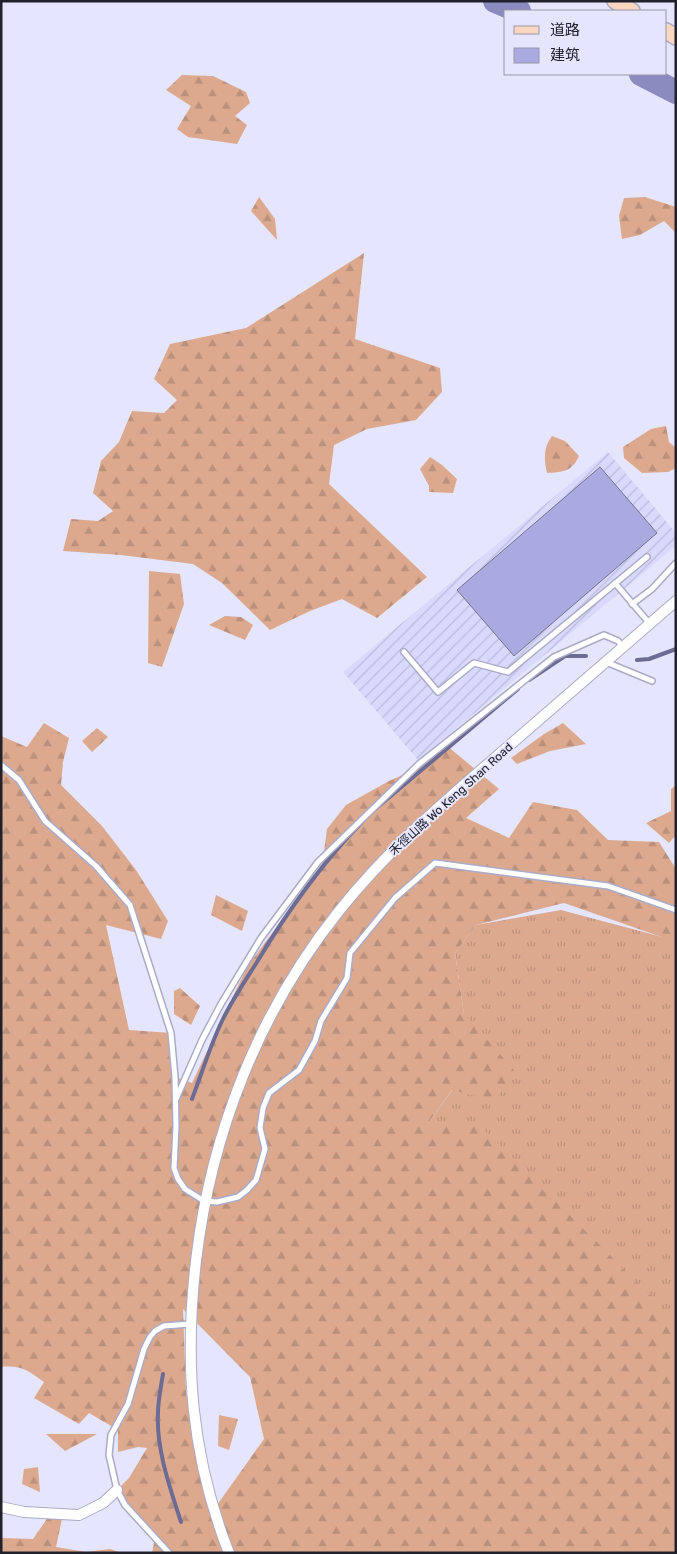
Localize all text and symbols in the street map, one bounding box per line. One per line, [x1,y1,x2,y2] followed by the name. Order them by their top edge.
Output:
[504,10,667,75] legend
[550,21,580,39] text: 道路
[550,46,580,64] text: 建筑
[386,740,516,858] street label: 禾徑山路 Wo Keng Shan Road

